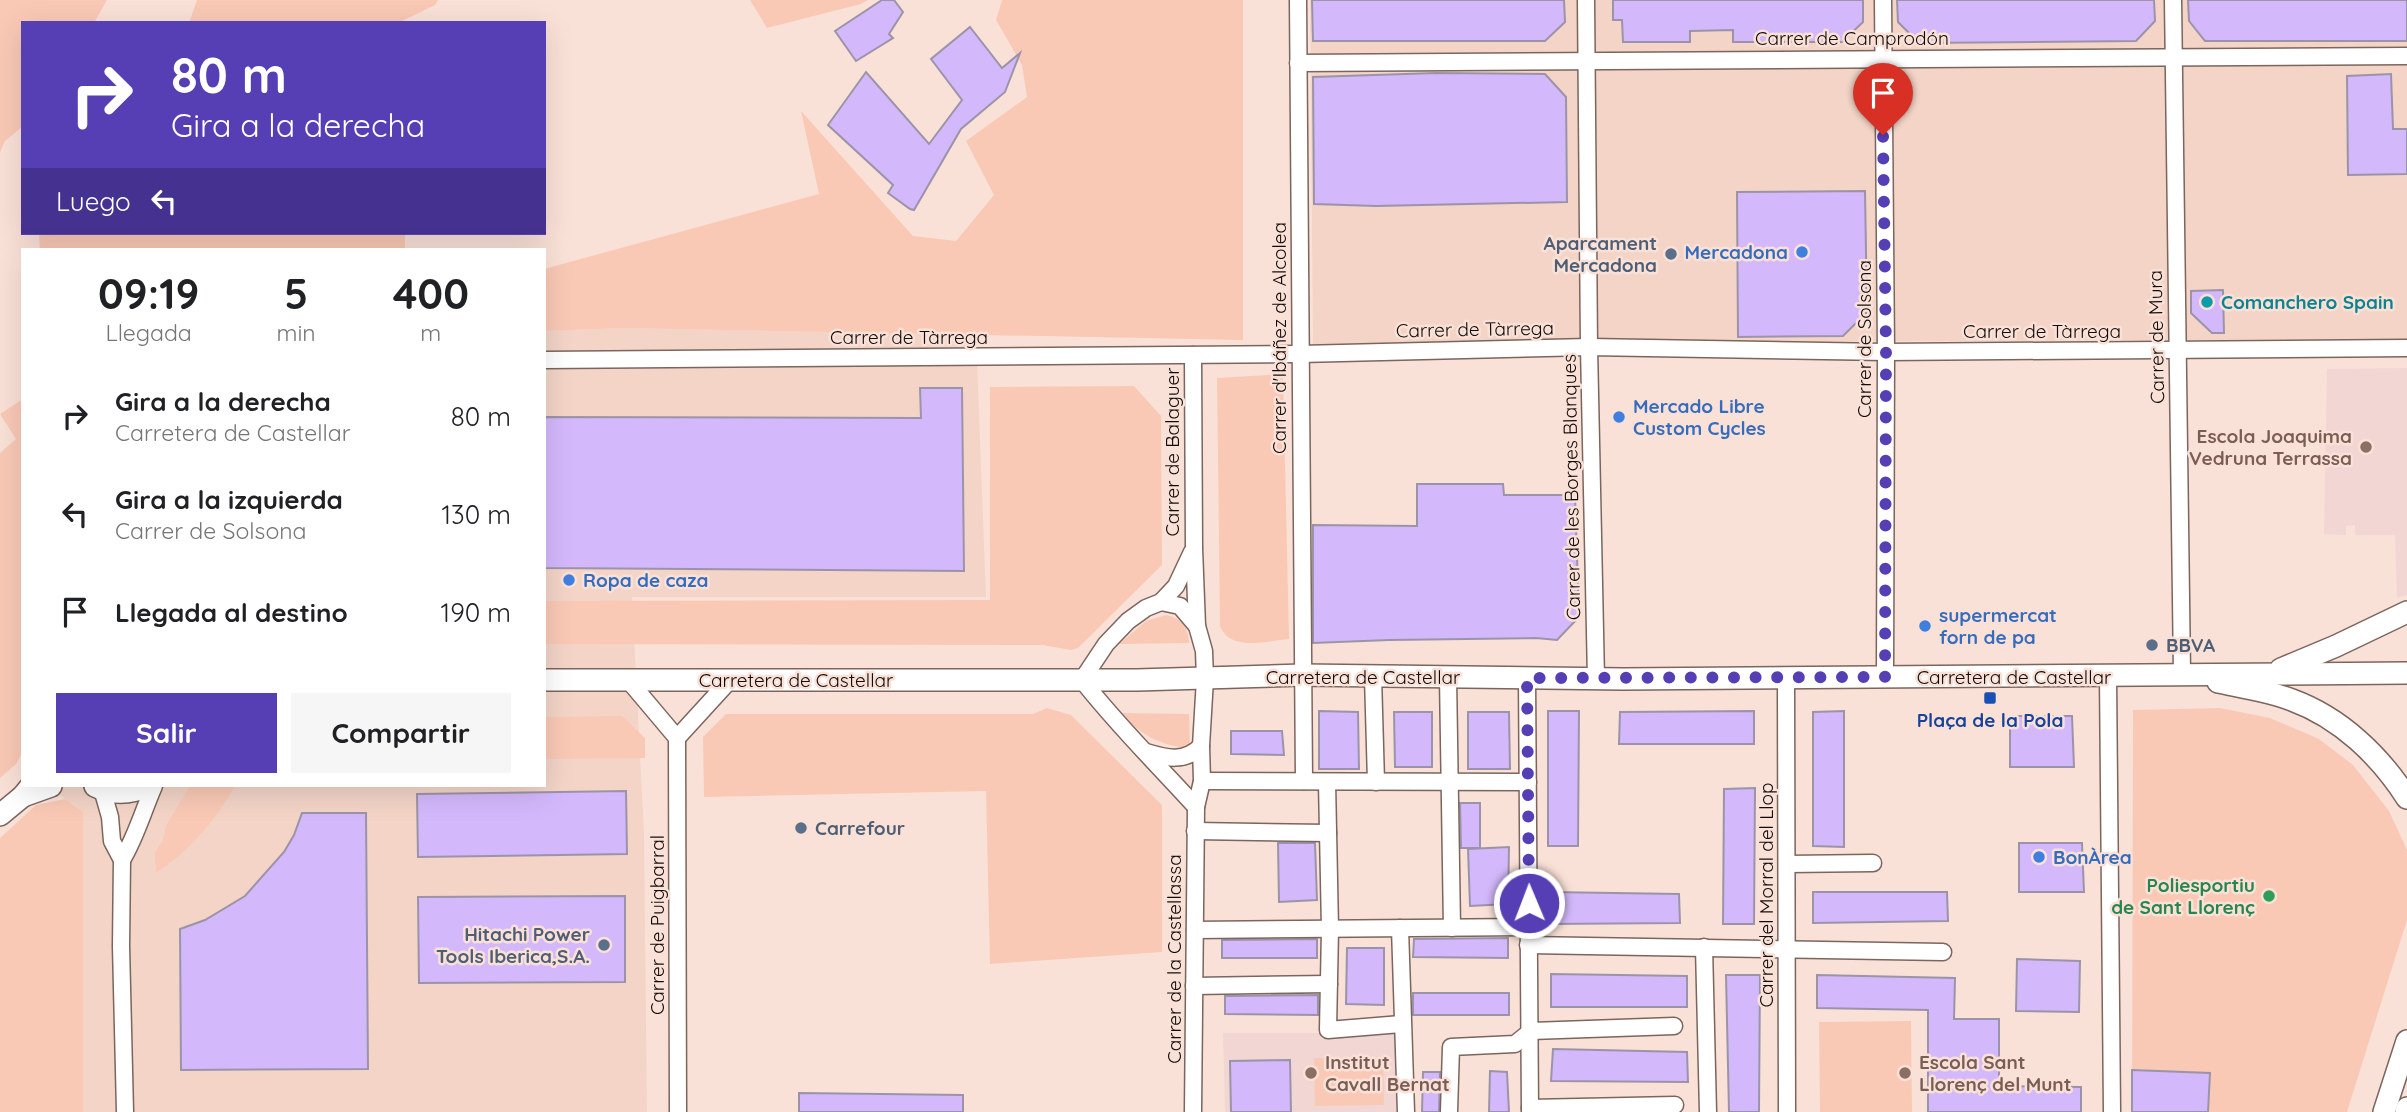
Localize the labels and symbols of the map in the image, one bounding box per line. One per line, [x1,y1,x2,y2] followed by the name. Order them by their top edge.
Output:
[1755,26,1949,50] street label: Carrer de Camprodón
[1853,63,1913,135] pin
[1267,222,1291,454] street label: Carrer d'Ibáñez de Alcolea
[1544,231,1657,277] place label: Aparcament Mercadona
[1685,240,1788,264] place label: Mercadona
[1794,244,1810,260] marker: Mercadona
[1663,246,1679,262] marker: Aparcament Mercadona
[1852,260,1876,418] street label: Carrer de Solsona
[2143,270,2169,404] street label: Carrer de Mura
[2221,290,2394,314] place label: Comanchero Spain
[2199,294,2215,310] marker: Comanchero Spain
[1396,316,1554,342] street label: Carrer de Tàrrega
[1963,319,2121,343] street label: Carrer de Tàrrega
[830,325,988,349] street label: Carrer de Tàrrega
[1557,354,1585,620] street label: Carrer de les Borges Blanques
[1160,367,1184,537] street label: Carrer de Balaguer
[1633,394,1766,440] place label: Mercado Libre Custom Cycles
[1611,409,1627,425] marker: Mercado Libre Custom Cycles
[2189,424,2352,470] place label: Escola Joaquima Vedruna Terrassa
[2358,439,2374,455] marker: Escola Joaquima Vedruna Terrassa
[583,568,708,592] place label: Ropa de caza
[561,572,577,588] marker: Ropa de caza
[1939,603,2057,649] place label: supermercat forn de pa
[1917,618,1933,634] marker: supermercat forn de pa
[2166,633,2215,657] place label: BBVA
[2144,637,2160,653] marker: BBVA
[1266,665,1461,689] street label: Carretera de Castellar
[1917,665,2112,689] street label: Carretera de Castellar
[699,668,894,692] street label: Carretera de Castellar
[1982,690,1998,706] marker: Plaça de la Pola
[1917,708,2063,732] place label: Plaça de la Pola
[1754,783,1778,1007] street label: Carrer del Morral del Llop
[815,816,905,840] place label: Carrefour
[793,820,809,836] marker: Carrefour
[645,835,669,1015] street label: Carrer de Puigbarral
[2053,845,2132,869] place label: BonÀrea
[2031,849,2047,865] marker: BonÀrea
[1162,854,1186,1064] street label: Carrer de la Castellassa
[1492,866,1566,940] position arrow
[2111,873,2255,919] place label: Poliesportiu de Sant Llorenç
[2261,888,2277,904] marker: Poliesportiu de Sant Llorenç
[436,922,590,968] place label: Hitachi Power Tools Iberica,S.A.
[596,937,612,953] marker: Hitachi Power Tools Iberica,S.A.
[1325,1050,1450,1096] place label: Institut Cavall Bernat
[1919,1050,2071,1096] place label: Escola Sant Llorenç del Munt
[1303,1065,1319,1081] marker: Institut Cavall Bernat
[1897,1065,1913,1081] marker: Escola Sant Llorenç del Munt

